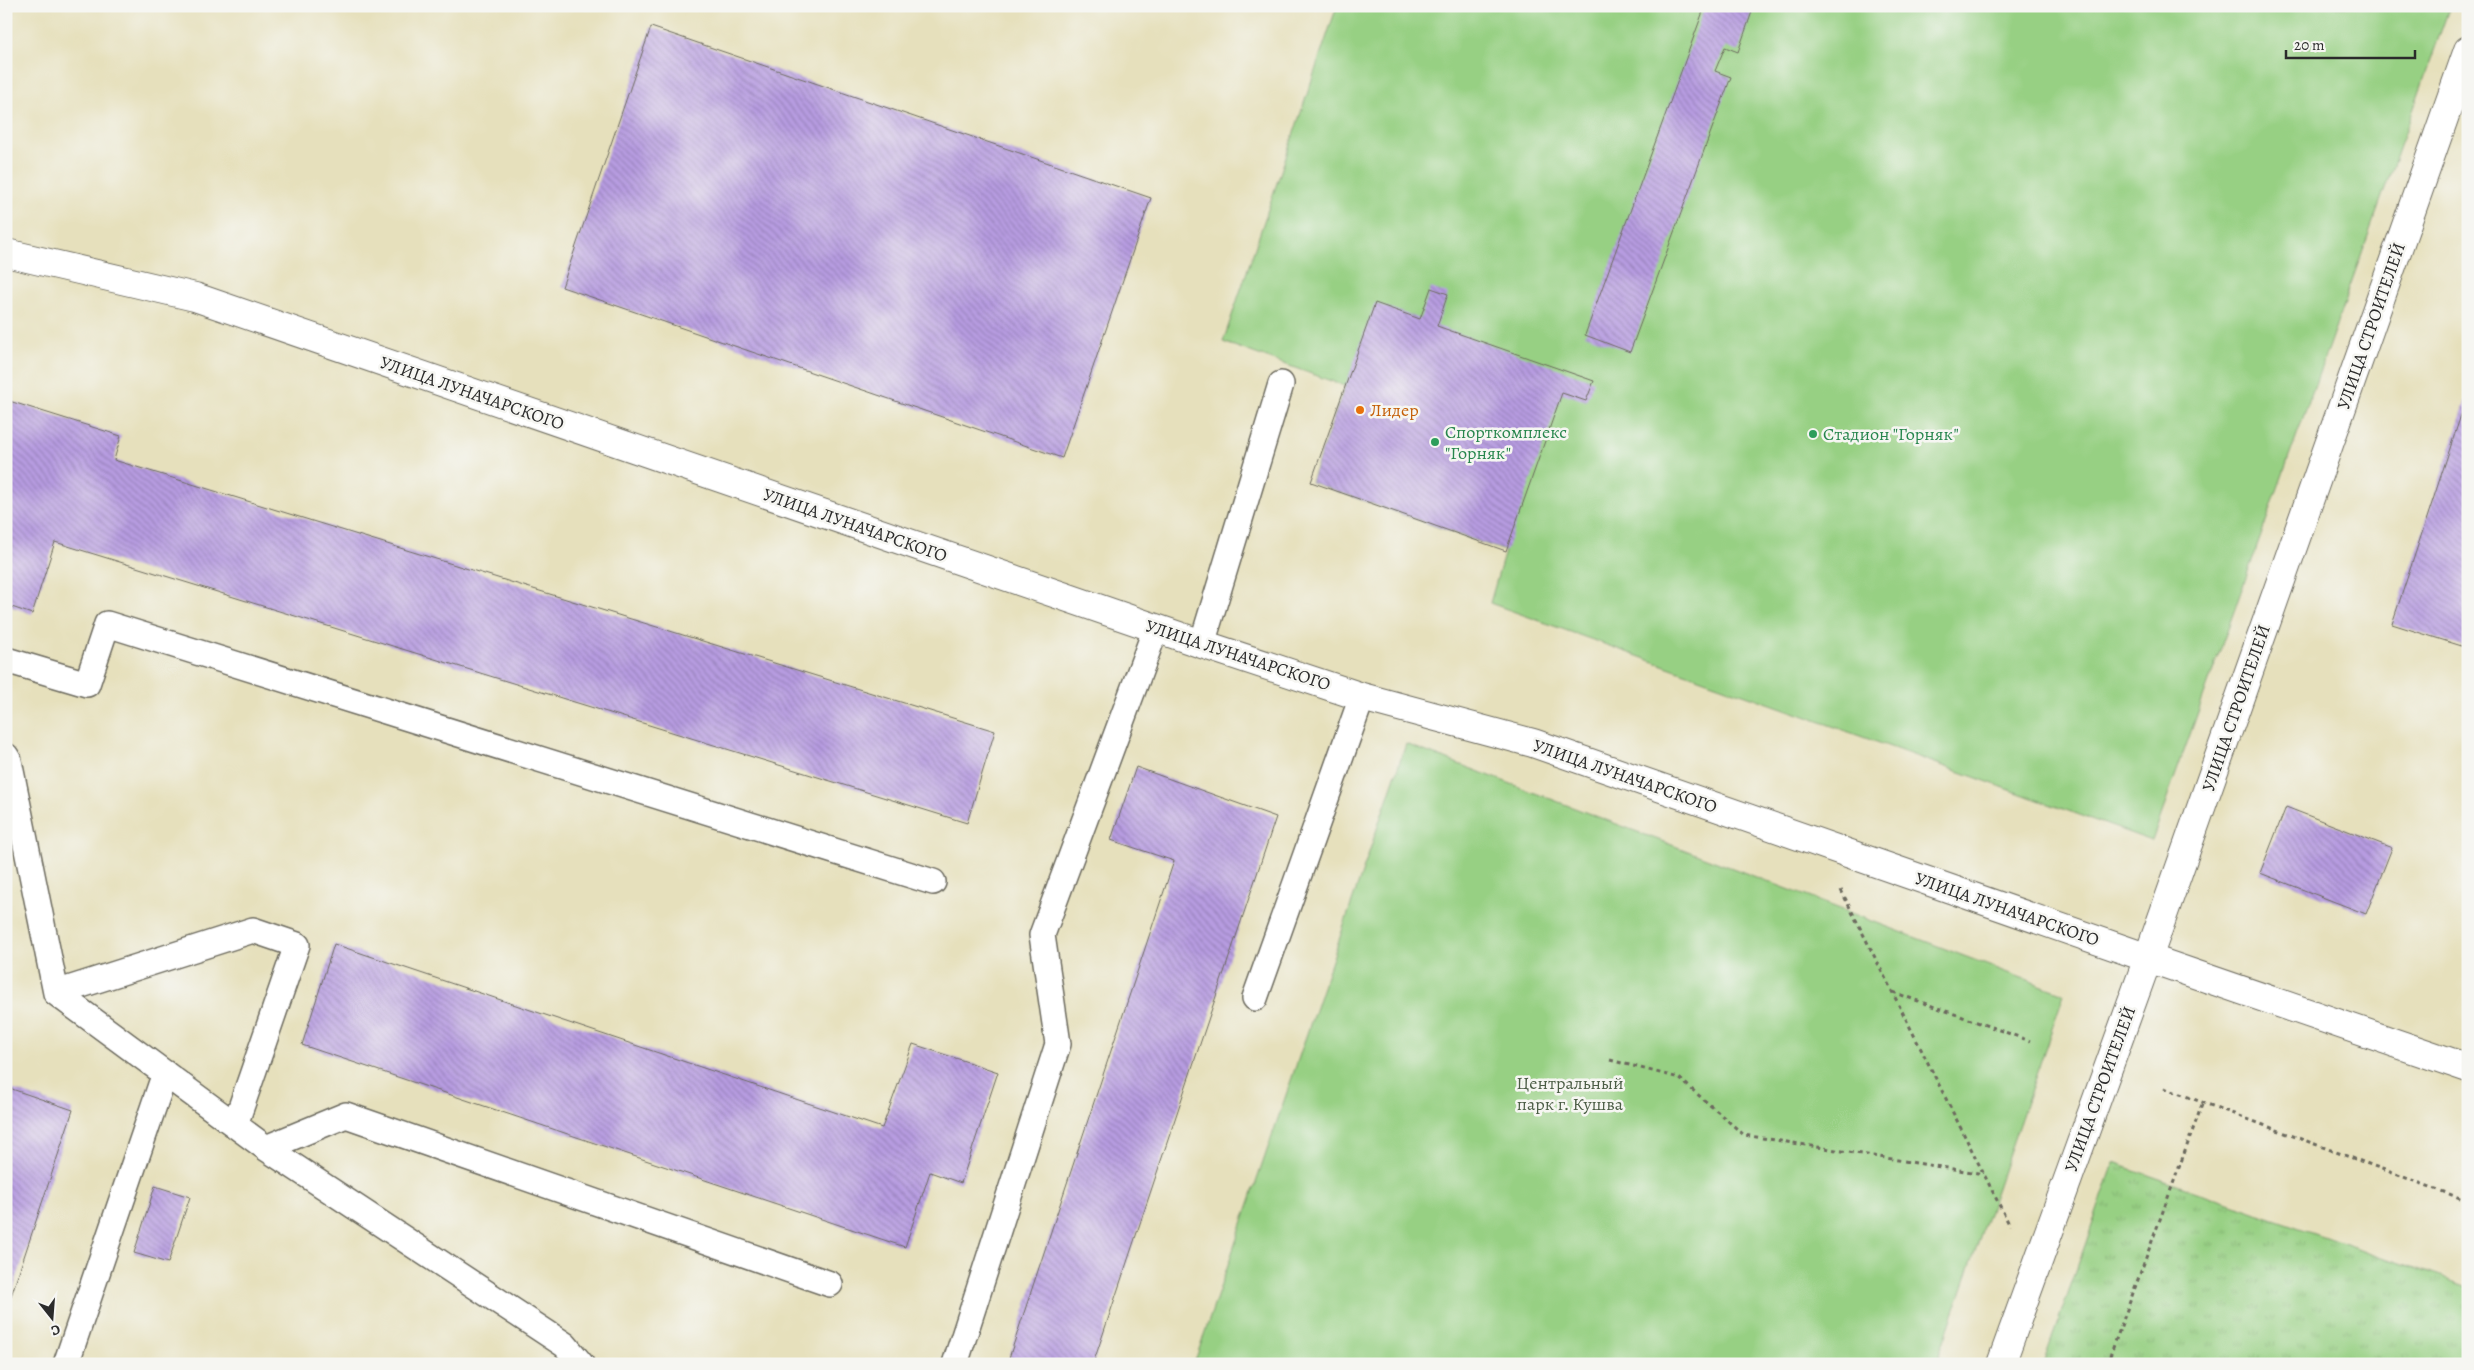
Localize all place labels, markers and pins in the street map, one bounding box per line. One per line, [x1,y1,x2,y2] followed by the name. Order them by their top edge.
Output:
[1370,398,1419,422] place label: Лидер
[1354,404,1366,416] marker: Лидер
[1445,420,1567,465] place label: Спорткомплекс "Горняк"
[1823,422,1959,446] place label: Стадион "Горняк"
[1807,428,1819,440] marker: Стадион "Горняк"
[1429,436,1441,448] marker: Спорткомплекс "Горняк"

